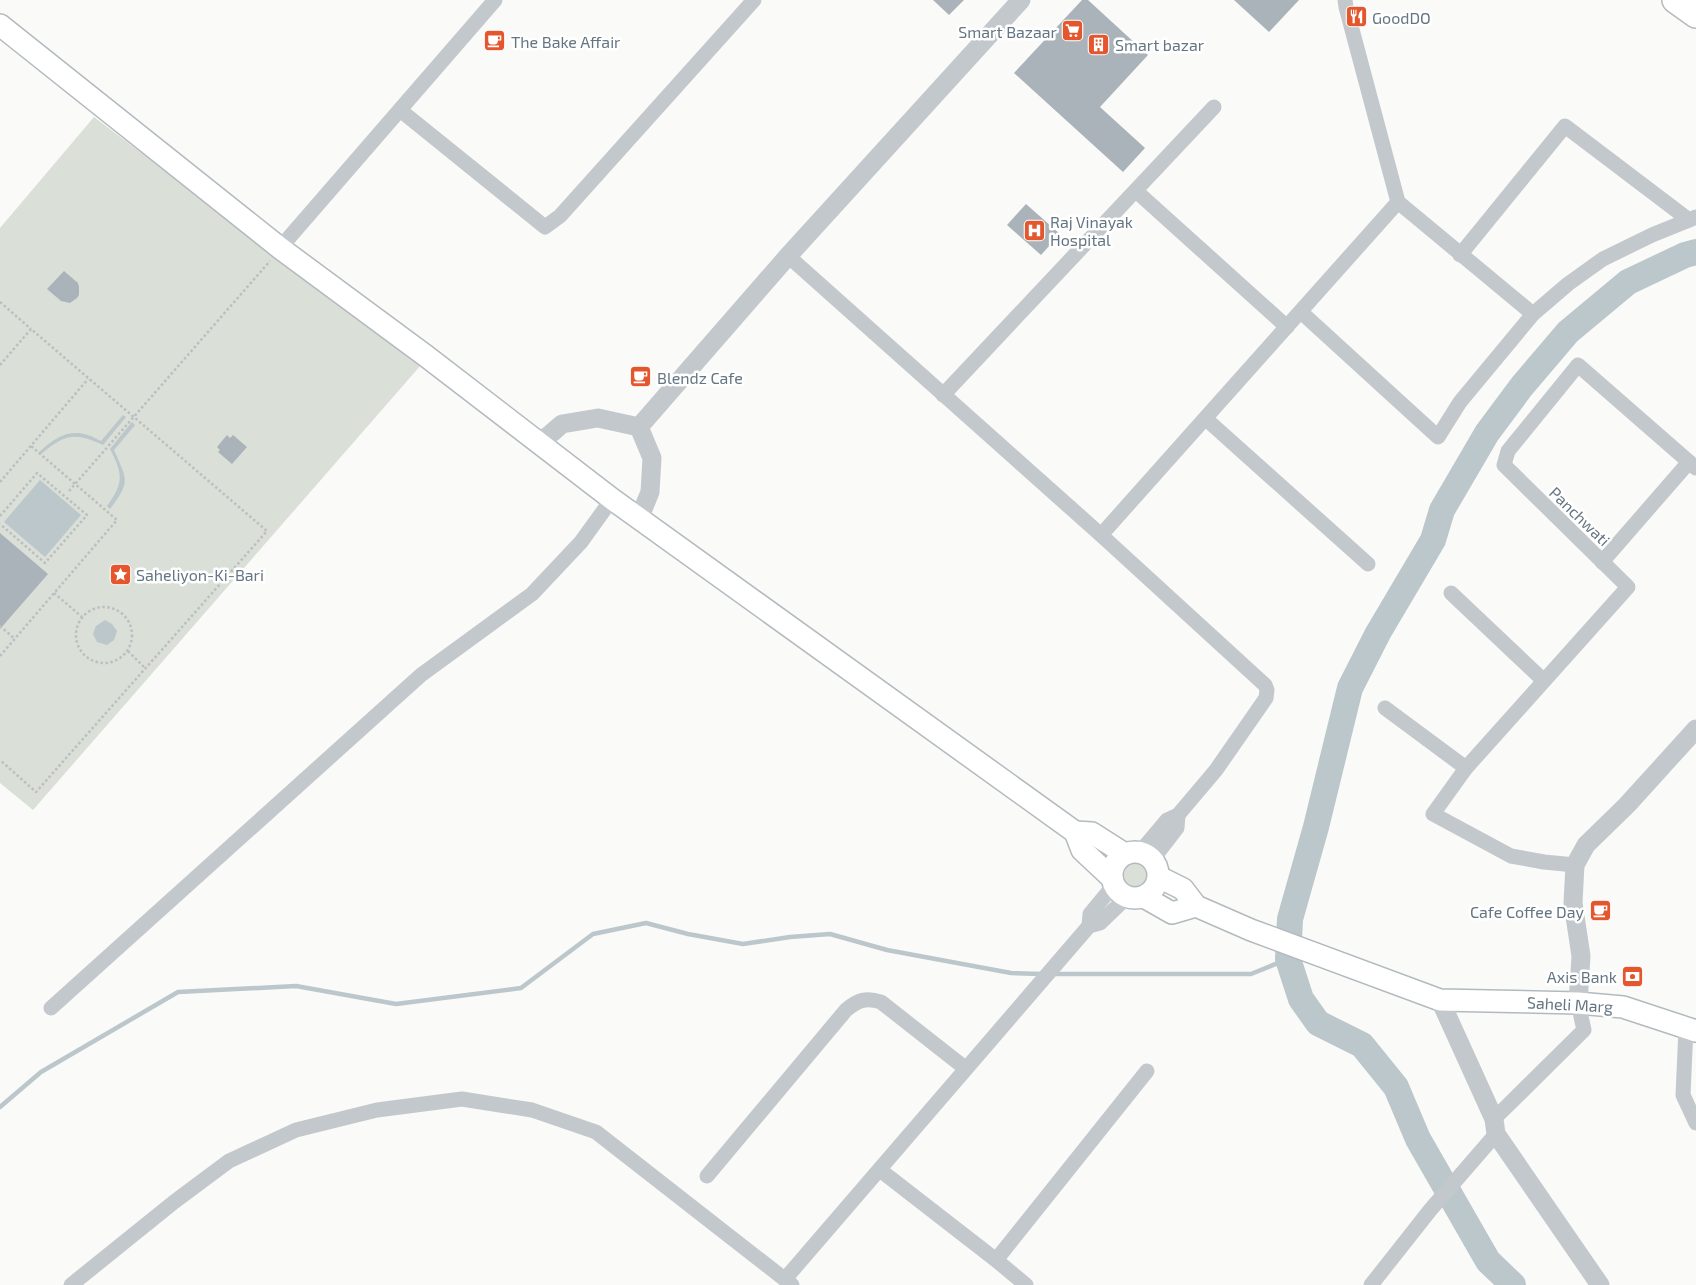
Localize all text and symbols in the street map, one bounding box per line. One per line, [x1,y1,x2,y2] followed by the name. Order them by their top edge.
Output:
[1344,5,1368,29] restaurant icon: GoodDO
[1372,8,1431,27] place label: GoodDO
[1061,19,1085,43] supermarket icon: Smart Bazaar
[958,22,1058,41] place label: Smart Bazaar
[483,29,507,53] cafe icon: The Bake Affair
[511,32,621,51] place label: The Bake Affair
[1087,32,1111,56] building icon: Smart bazar
[1115,35,1205,54] place label: Smart bazar
[1050,212,1133,249] place label: Raj Vinayak Hospital
[1022,218,1046,242] hospital icon: Raj Vinayak Hospital
[629,365,653,389] cafe icon: Blendz Cafe
[657,368,743,387] place label: Blendz Cafe
[1546,483,1614,549] street label: Panchwati
[108,562,132,586] place icon: Saheliyon-Ki-Bari
[136,565,264,584] place label: Saheliyon-Ki-Bari
[1588,899,1612,923] cafe icon: Cafe Coffee Day
[1470,902,1585,921] place label: Cafe Coffee Day
[1621,964,1645,988] bank icon: Axis Bank
[1547,967,1617,986] place label: Axis Bank
[1527,992,1614,1016] street label: Saheli Marg

